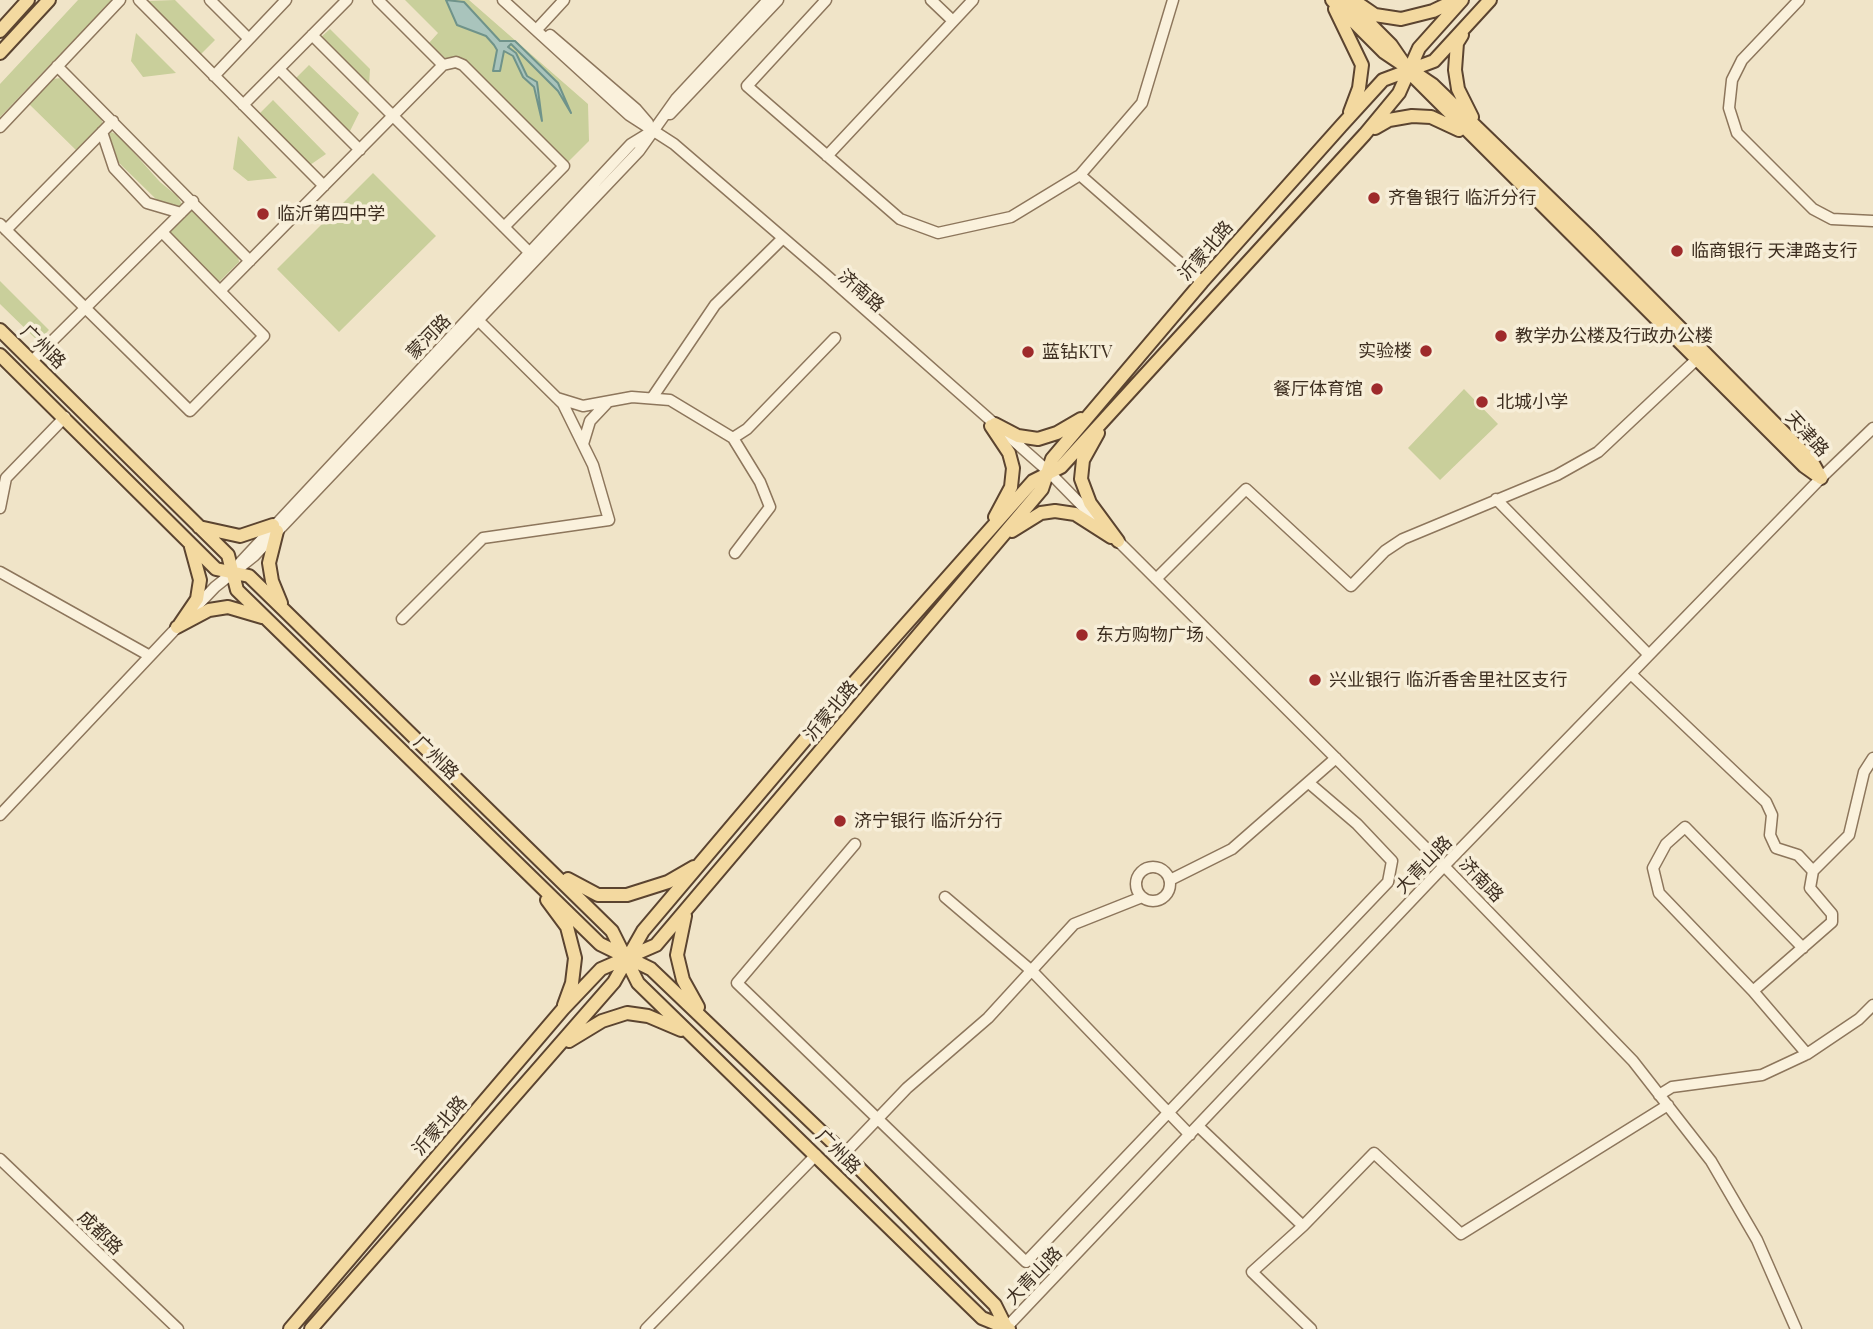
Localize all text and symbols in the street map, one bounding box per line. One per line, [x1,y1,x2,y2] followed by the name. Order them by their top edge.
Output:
[1388,187,1536,209] place label: 齐鲁银行 临沂分行
[1366,190,1382,206] marker: 齐鲁银行 临沂分行
[277,203,385,225] place label: 临沂第四中学
[255,206,271,222] marker: 临沂第四中学
[1174,217,1238,285] street label: 沂蒙北路
[1691,240,1857,262] place label: 临商银行 天津路支行
[1669,243,1685,259] marker: 临商银行 天津路支行
[834,265,888,317] street label: 济南路
[402,310,456,364] street label: 蒙河路
[16,320,70,374] street label: 广州路
[1515,325,1713,347] place label: 教学办公楼及行政办公楼
[1493,328,1509,344] marker: 教学办公楼及行政办公楼
[1358,340,1412,362] place label: 实验楼
[1042,341,1112,363] place label: 蓝钻KTV
[1418,343,1434,359] marker: 实验楼
[1020,344,1036,360] marker: 蓝钻KTV
[1273,378,1363,400] place label: 餐厅体育馆
[1369,381,1385,397] marker: 餐厅体育馆
[1496,391,1568,413] place label: 北城小学
[1474,394,1490,410] marker: 北城小学
[1781,407,1833,461] street label: 天津路
[1096,624,1204,646] place label: 东方购物广场
[1074,627,1090,643] marker: 东方购物广场
[1329,669,1567,691] place label: 兴业银行 临沂香舍里社区支行
[1307,672,1323,688] marker: 兴业银行 临沂香舍里社区支行
[800,676,862,746] street label: 沂蒙北路
[409,731,463,785] street label: 广州路
[854,810,1002,832] place label: 济宁银行 临沂分行
[832,813,848,829] marker: 济宁银行 临沂分行
[1391,832,1457,898] street label: 大青山路
[1454,853,1508,907] street label: 济南路
[408,1092,472,1160] street label: 沂蒙北路
[811,1125,865,1179] street label: 广州路
[73,1206,127,1260] street label: 成都路
[1001,1243,1067,1309] street label: 大青山路

